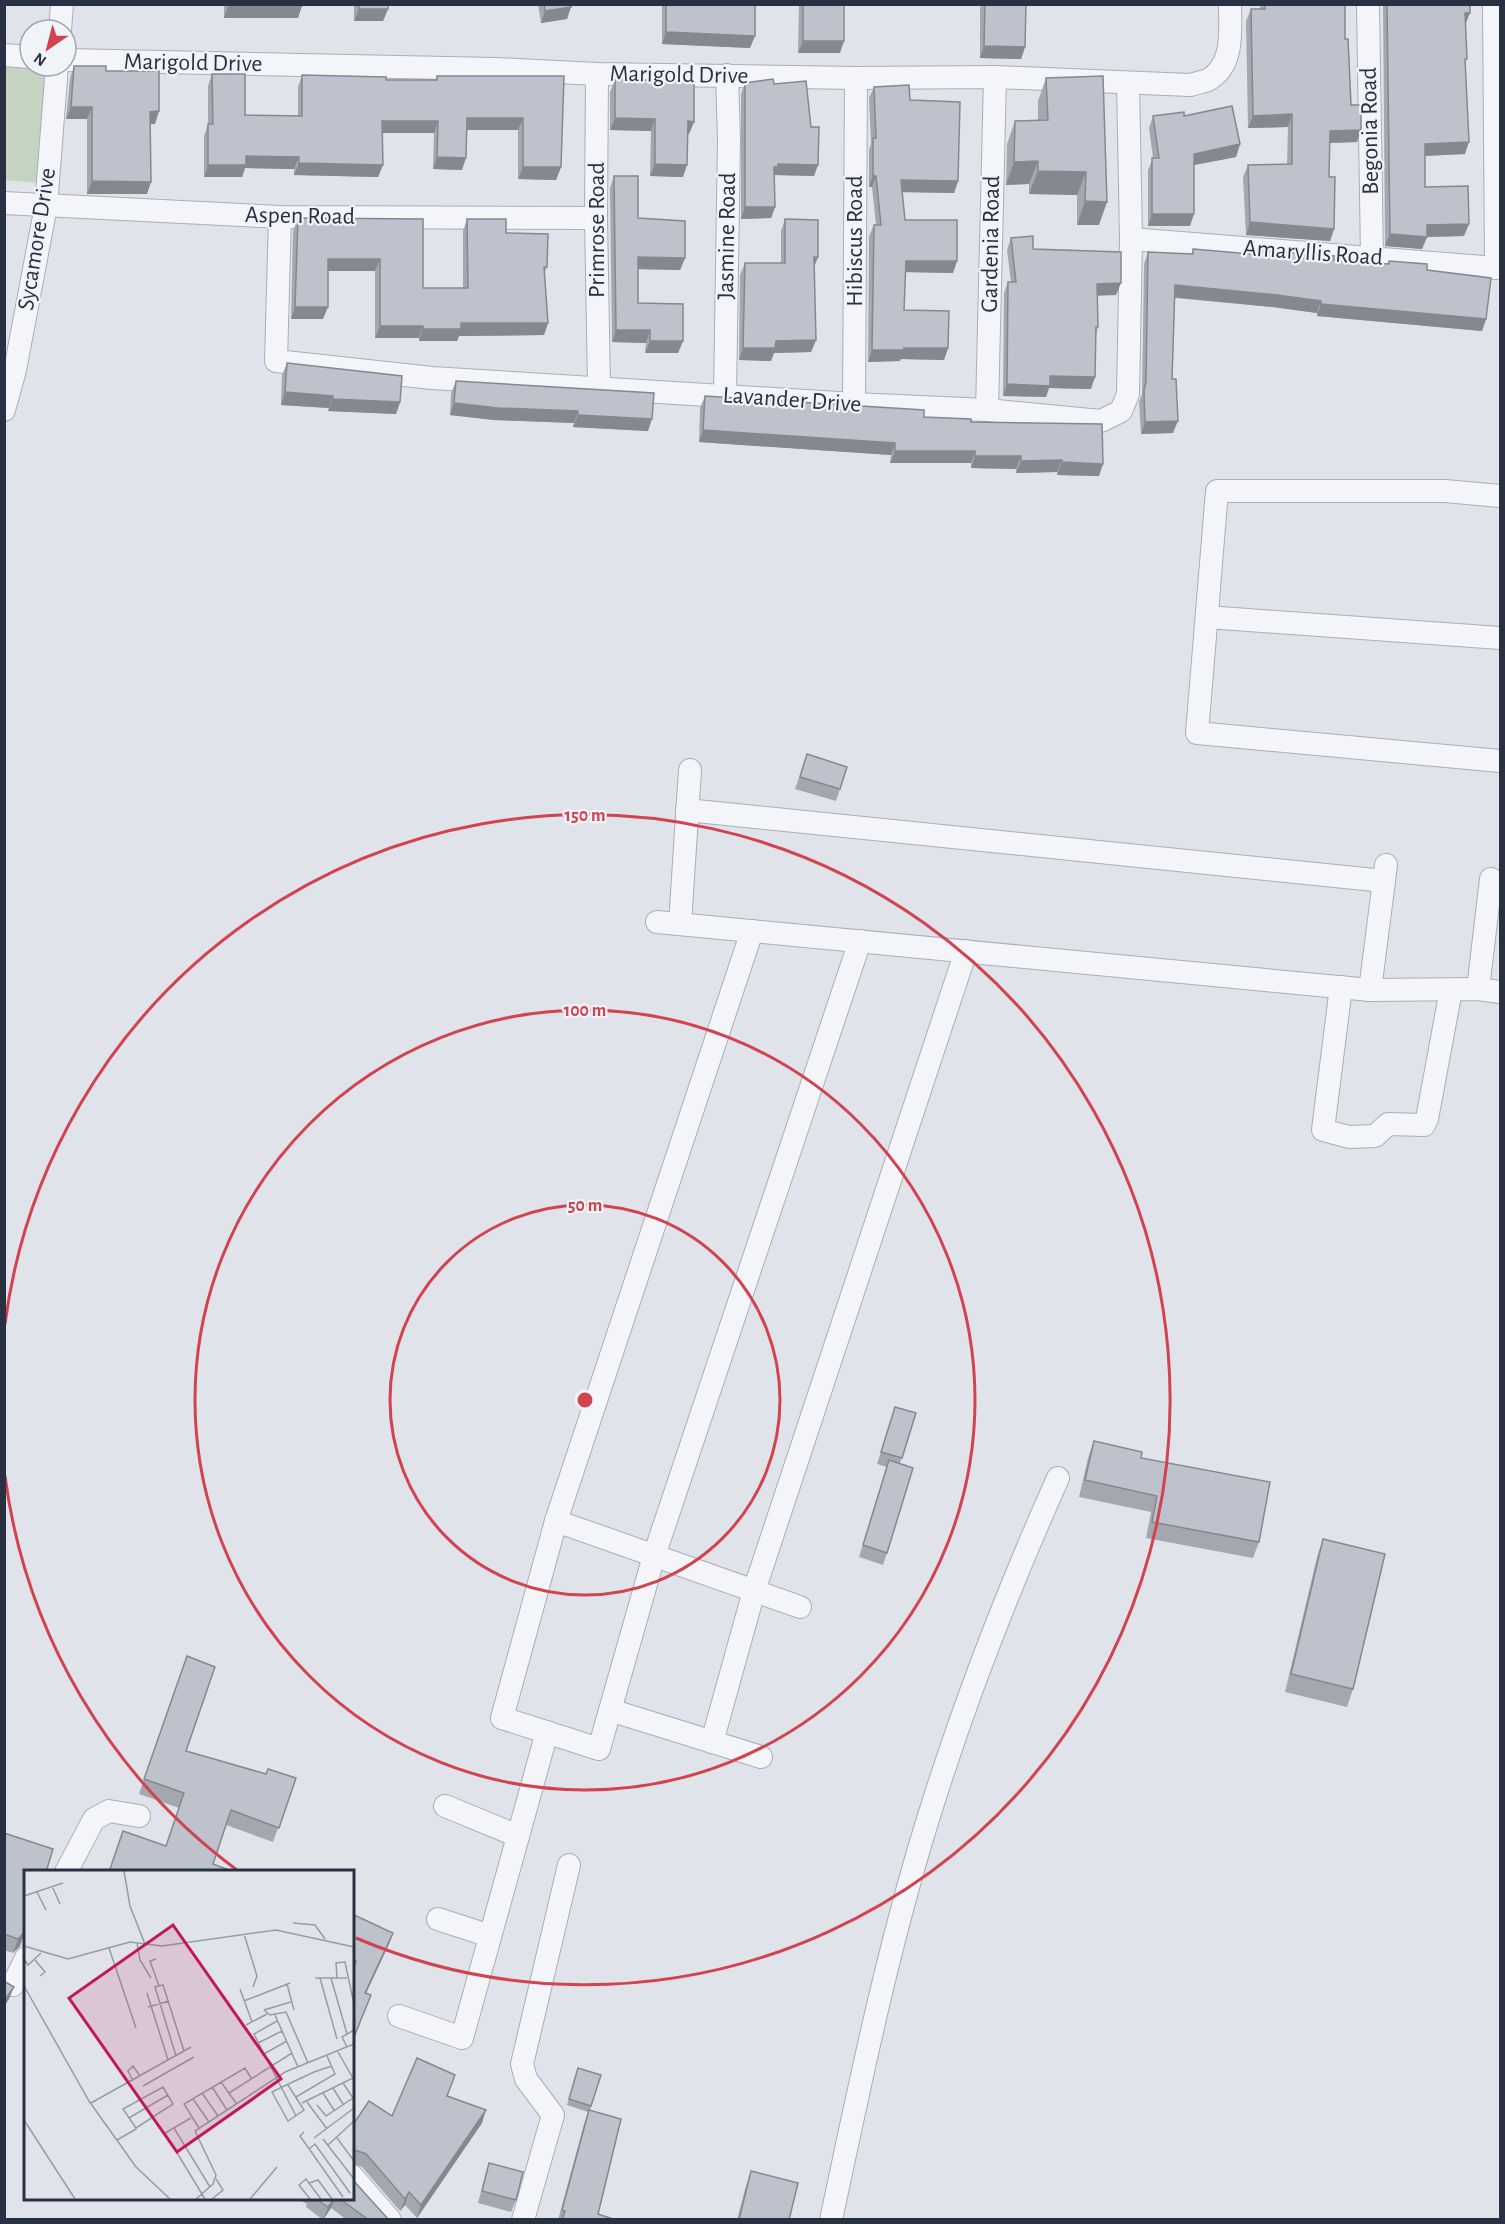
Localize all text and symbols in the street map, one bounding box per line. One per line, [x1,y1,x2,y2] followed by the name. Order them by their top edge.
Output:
[18,18,78,78] north arrow
[31,50,49,69] text: N
[123,50,263,76] street label: Marigold Drive
[609,62,749,88] street label: Marigold Drive
[1357,67,1383,195] street label: Begonia Road
[585,162,609,298] street label: Primrose Road
[14,166,60,312] street label: Sycamore Drive
[714,172,740,300] street label: Jasmine Road
[843,175,867,307] street label: Hibiscus Road
[978,175,1004,313] street label: Gardenia Road
[245,203,355,229] street label: Aspen Road
[1242,236,1384,270] street label: Amaryllis Road
[722,383,862,417] street label: Lavander Drive
[565,807,605,825] text: 150 m
[564,1002,606,1020] text: 100 m
[568,1197,602,1215] text: 50 m
[575,1390,595,1410] centre of rings
[24,1870,354,2200] inset map

